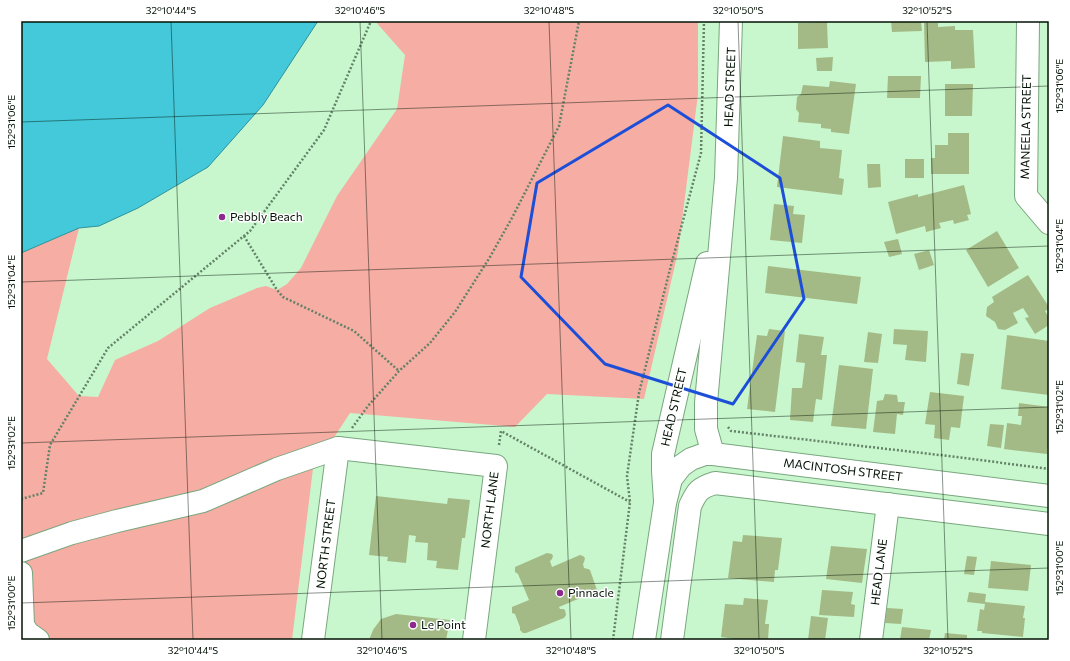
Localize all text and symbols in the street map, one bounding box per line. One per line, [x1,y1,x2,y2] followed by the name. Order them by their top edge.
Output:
[146,4,196,16] text: 32°10'44"S
[335,4,385,16] text: 32°10'46"S
[524,4,574,16] text: 32°10'48"S
[713,4,763,16] text: 32°10'50"S
[902,4,952,16] text: 32°10'52"S
[721,46,737,127] street label: HEAD STREET
[1053,59,1065,113] text: 152°31'06"E
[1017,74,1033,180] street label: MANEELA STREET
[5,95,17,149] text: 152°31'06"E
[230,209,303,223] place label: Pebbly Beach
[217,212,227,222] marker: Pebbly Beach
[1053,219,1065,273] text: 152°31'04"E
[5,255,17,309] text: 152°31'04"E
[657,366,689,447] street label: HEAD STREET
[1053,380,1065,434] text: 152°31'02"E
[5,416,17,470] text: 152°31'02"E
[783,455,904,483] street label: MACINTOSH STREET
[477,471,501,549] street label: NORTH LANE
[313,498,337,589] street label: NORTH STREET
[867,538,889,606] street label: HEAD LANE
[1053,540,1065,596] text: 152°31'00"E
[5,575,17,631] text: 152°31'00"E
[568,585,614,599] place label: Pinnacle
[555,588,565,598] marker: Pinnacle
[421,617,466,631] place label: Le Point
[408,620,418,630] marker: Le Point
[168,644,218,656] text: 32°10'44"S
[357,644,407,656] text: 32°10'46"S
[546,644,596,656] text: 32°10'48"S
[734,644,784,656] text: 32°10'50"S
[923,644,973,656] text: 32°10'52"S

